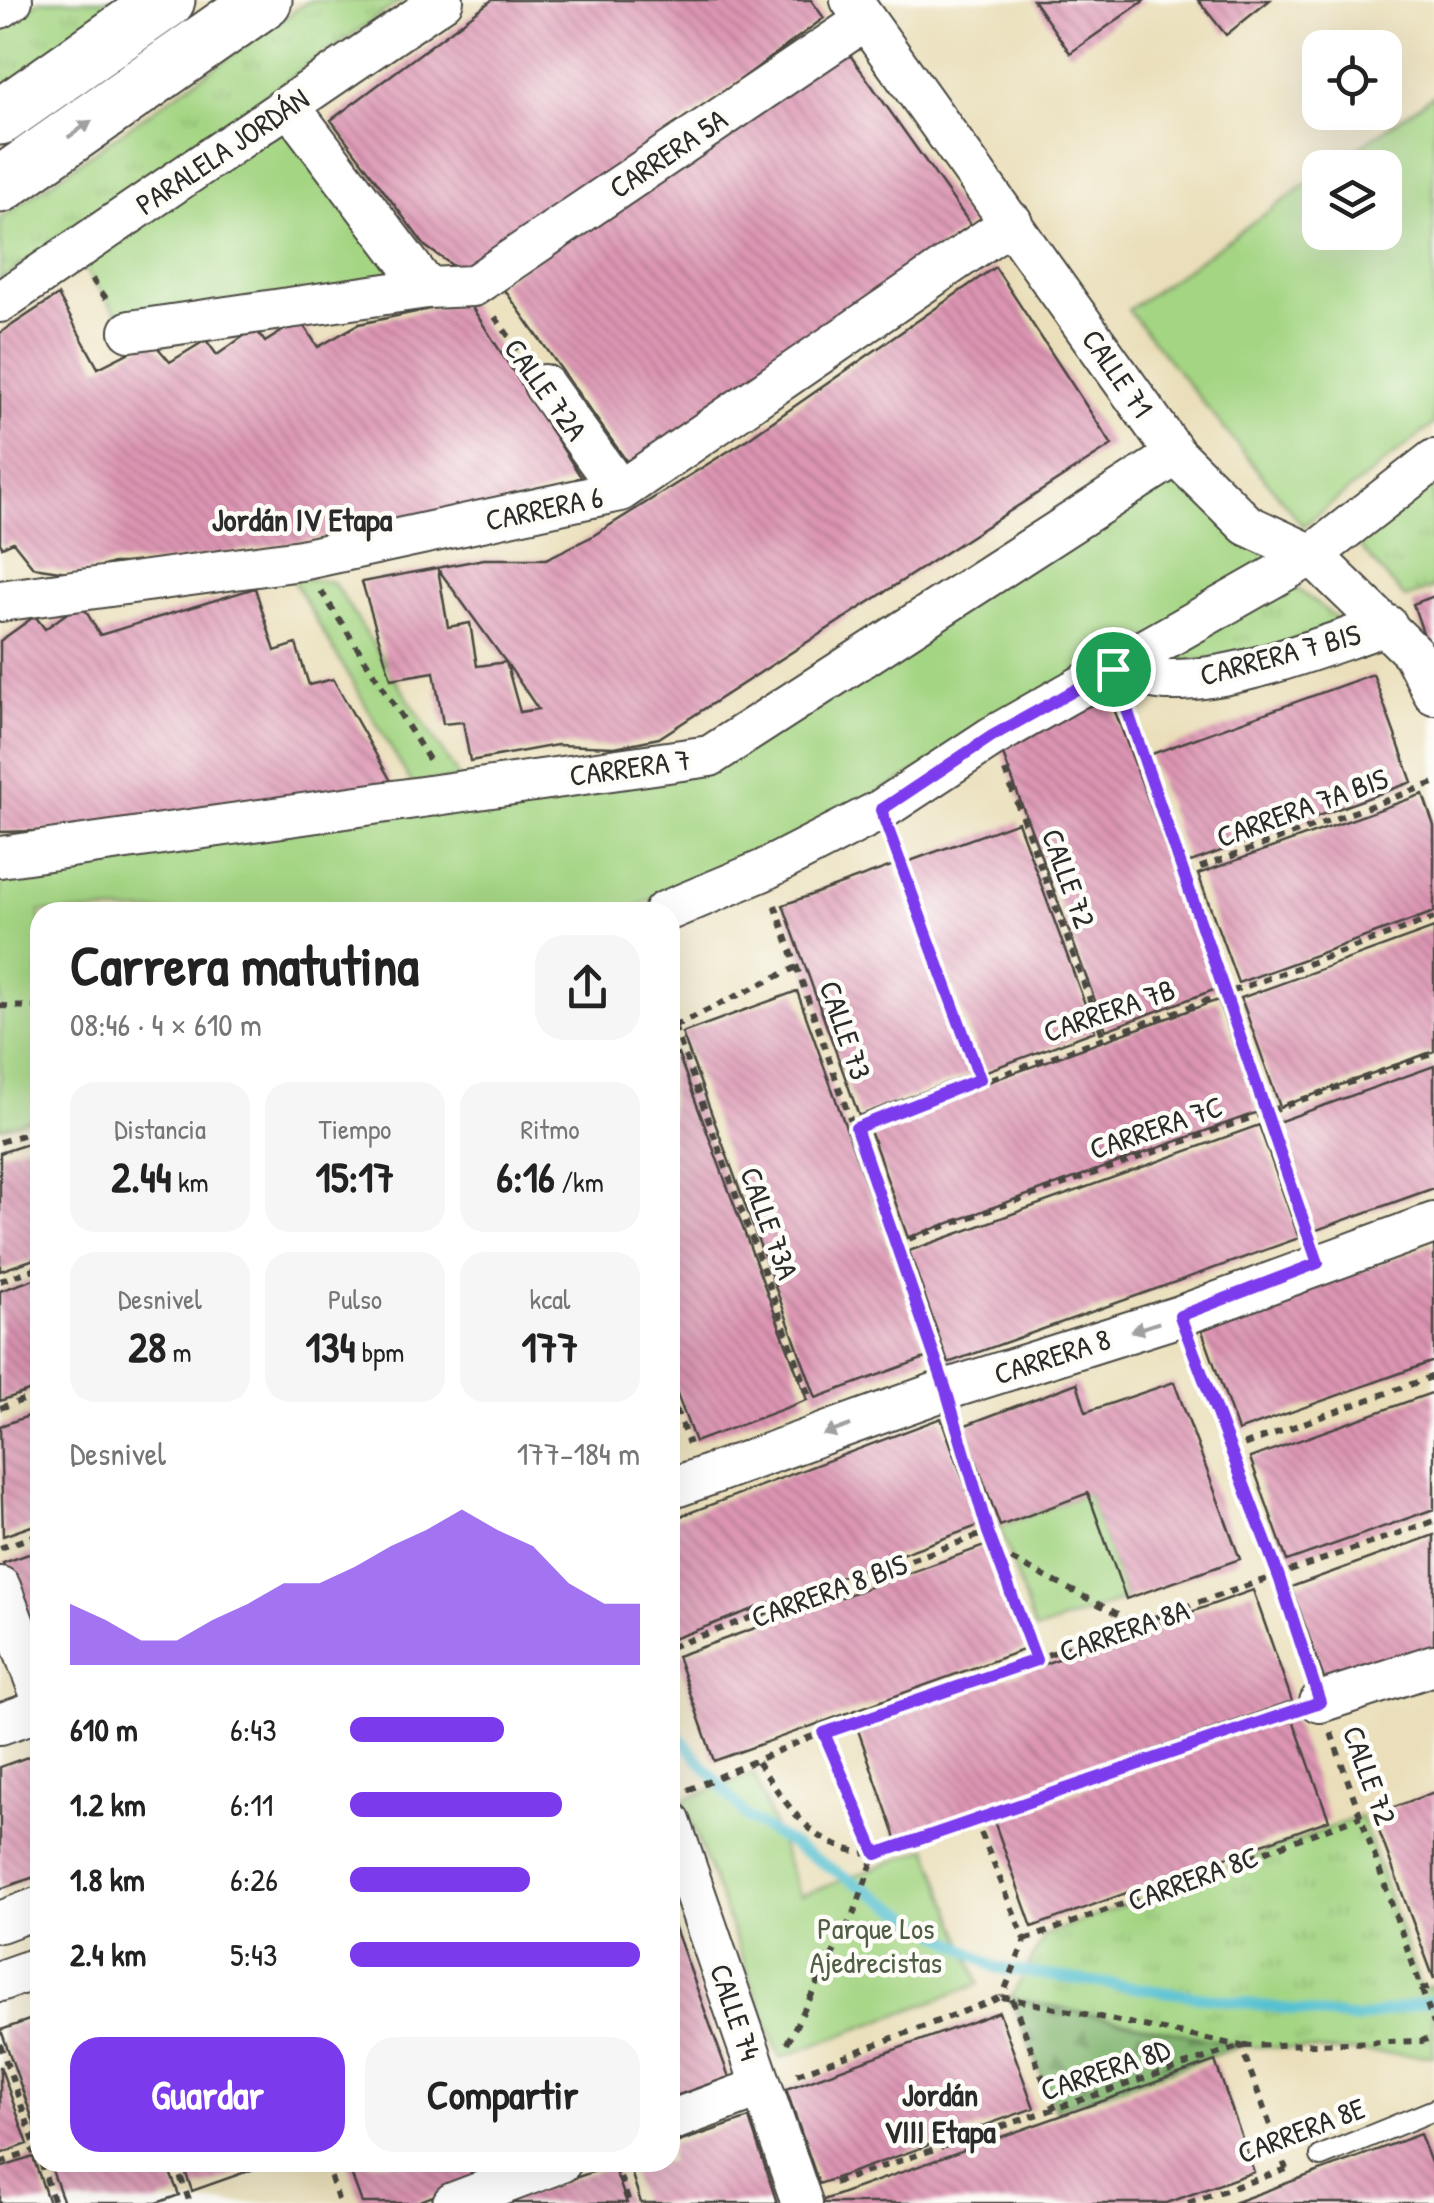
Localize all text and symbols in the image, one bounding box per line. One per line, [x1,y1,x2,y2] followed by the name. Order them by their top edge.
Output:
[1302,30,1402,250] map controls
[1302,30,1402,130] button: locate
[128,78,316,224] street label: PARALELA JORDÁN
[601,99,735,207] street label: CARRERA 5A
[67,120,93,139] one-way arrow
[1302,150,1402,250] button: layers
[1073,321,1163,425] street label: CALLE 71
[495,330,597,448] street label: CALLE 72A
[482,476,606,540] street label: CARRERA 6
[212,498,393,542] district label: Jordán IV Etapa
[1195,613,1365,695] street label: CARRERA 7 BIS
[1071,627,1156,712] pin
[1086,642,1141,697] icon: arrive
[567,739,693,795] street label: CARRERA 7
[1211,757,1393,856] street label: CARRERA 7A BIS
[1033,823,1105,933] street label: CALLE 72
[70,928,419,1002] text: Carrera matutina
[535,935,640,1040] button: share
[1038,969,1180,1051] street label: CARRERA 7B
[811,975,881,1085] street label: CALLE 73
[70,1003,262,1046] text: 08:46 · 4 × 610 m
[1084,1086,1228,1168] street label: CARRERA 7C
[114,1110,206,1148] text: Distancia
[319,1110,391,1148] text: Tiempo
[521,1110,579,1148] text: Ritmo
[111,1148,172,1205] text: 2.44
[316,1148,394,1205] text: 15:17
[496,1148,555,1205] text: 6:16
[731,1161,809,1285] street label: CALLE 73A
[172,1163,209,1201] text: km
[555,1163,604,1201] text: /km
[118,1280,202,1318] text: Desnivel
[328,1280,382,1318] text: Pulso
[530,1280,570,1318] text: kcal
[128,1318,166,1375] text: 28
[306,1318,355,1375] text: 134
[522,1318,578,1375] text: 177
[989,1318,1115,1394] street label: CARRERA 8
[1129,1320,1159,1335] one-way arrow
[166,1333,192,1371] text: m
[355,1333,404,1371] text: bpm
[821,1423,851,1438] one-way arrow
[70,1432,166,1475] text: Desnivel
[517,1432,640,1475] text: 177–184 m
[746,1543,912,1637] street label: CARRERA 8 BIS
[1054,1589,1194,1671] street label: CARRERA 8A
[70,1708,138,1751] text: 610 m
[230,1708,277,1751] text: 6:43
[1334,1720,1406,1830] street label: CALLE 72
[70,1783,146,1826] text: 1.2 km
[230,1783,273,1826] text: 6:11
[1122,1836,1264,1920] street label: CARRERA 8C
[70,1858,145,1901] text: 1.8 km
[230,1858,278,1901] text: 6:26
[810,1908,942,1982] park label: Parque Los Ajedrecistas
[70,1933,146,1976] text: 2.4 km
[230,1933,277,1976] text: 5:43
[701,1958,771,2066] street label: CALLE 74
[1035,2028,1176,2110] street label: CARRERA 8D
[70,2037,345,2152] button: Guardar
[365,2037,640,2152] button: Compartir
[884,2073,996,2154] district label: Jordán VIII Etapa
[1232,2087,1370,2173] street label: CARRERA 8E

